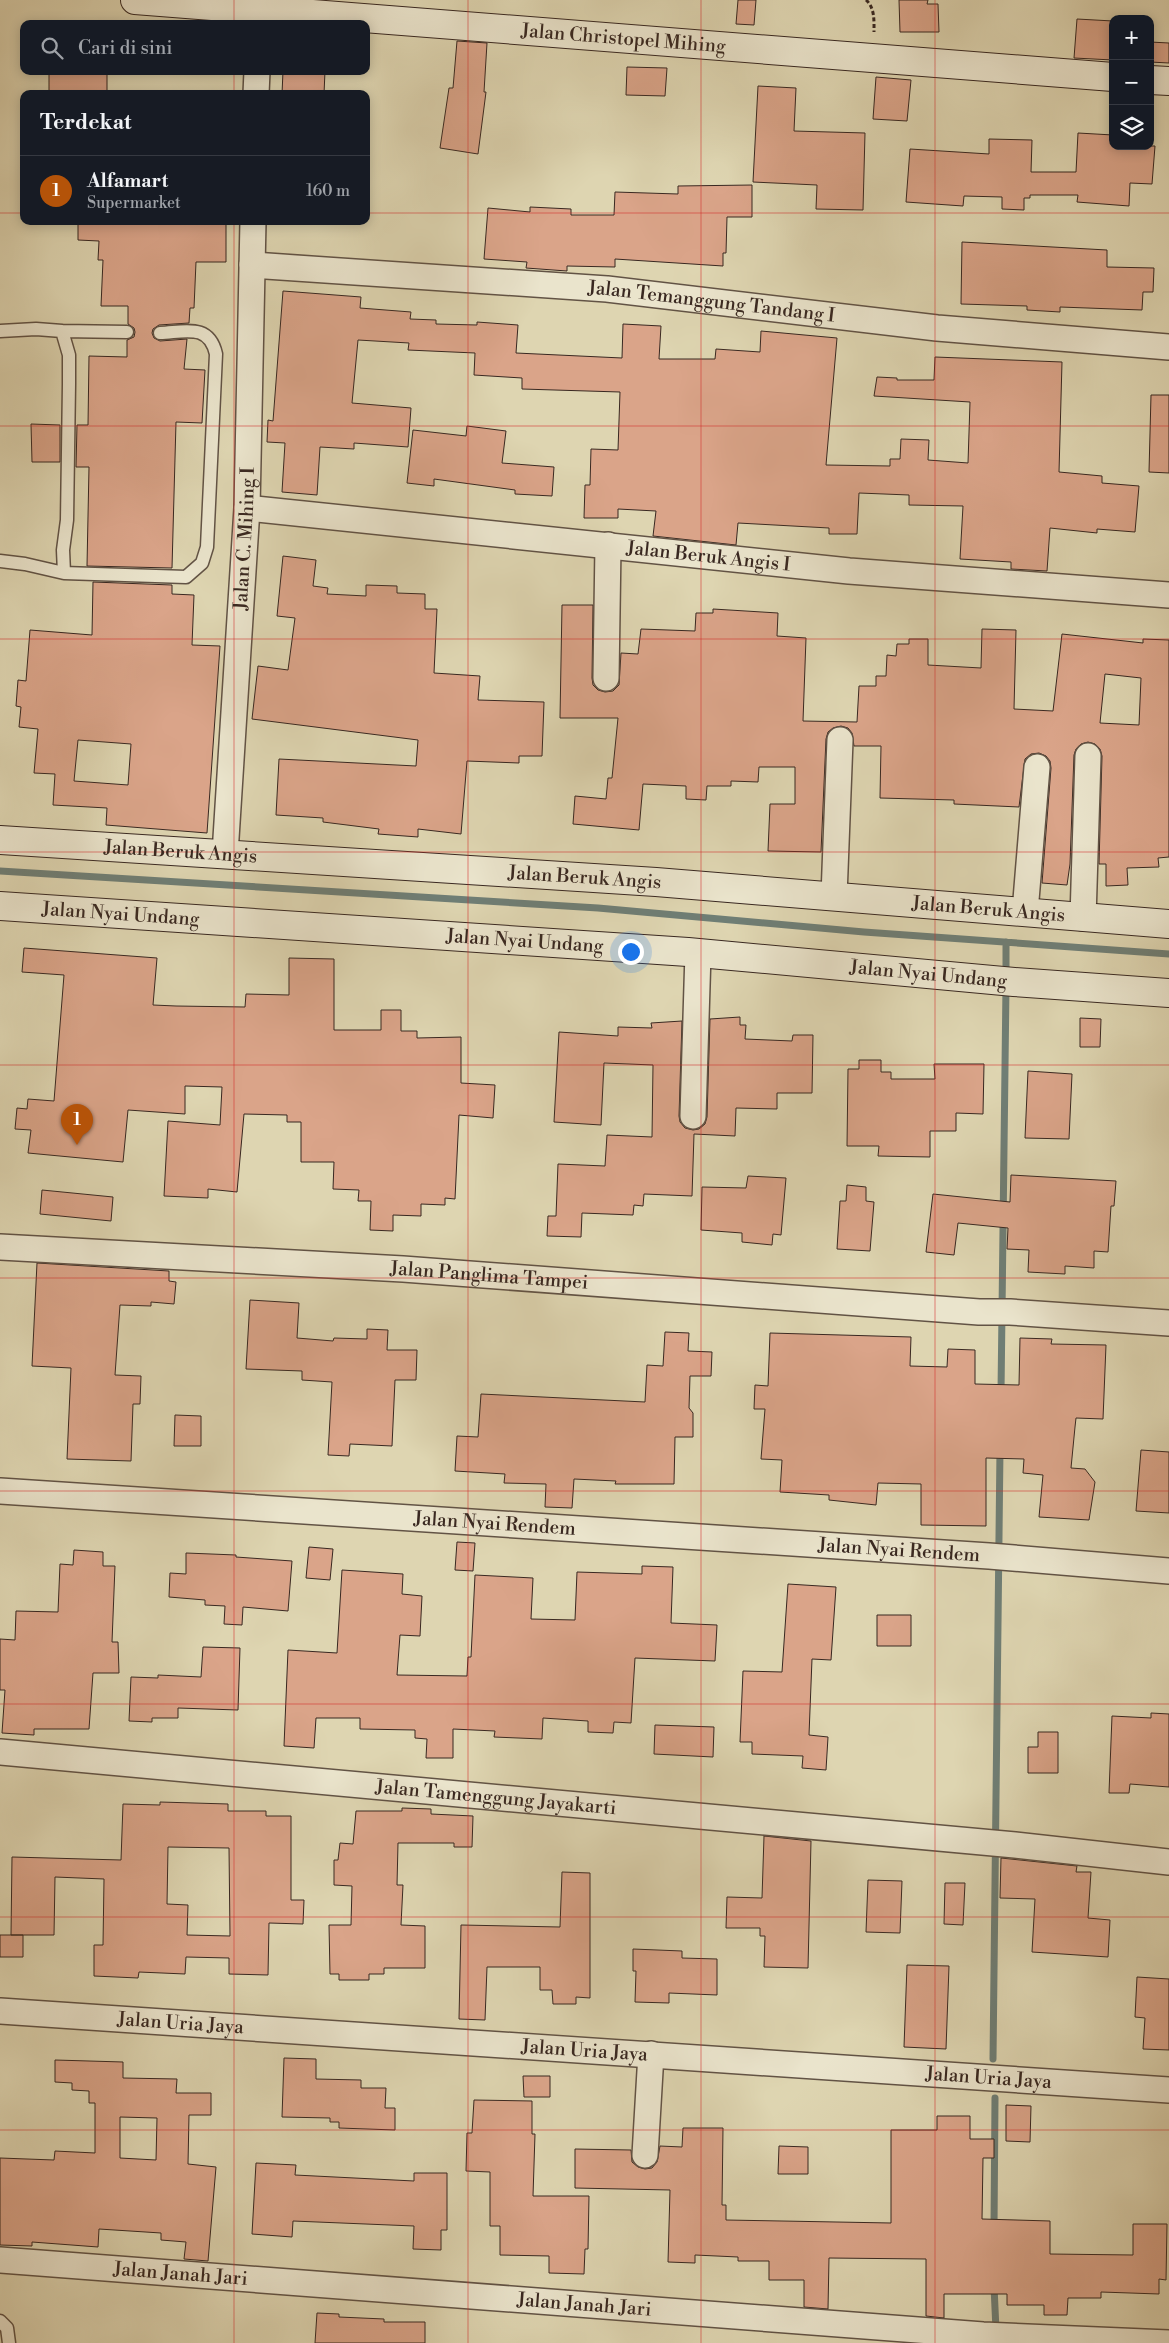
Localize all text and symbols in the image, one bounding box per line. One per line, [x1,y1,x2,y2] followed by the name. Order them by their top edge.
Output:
[1109,15,1154,150] map controls
[1109,15,1154,60] button: +
[519,18,727,58] street label: Jalan Christopel Mihing
[20,20,370,75] search box
[38,34,66,62] icon: search
[78,36,173,60] text: Cari di sini
[1109,60,1154,105] button: −
[1109,105,1154,150] button: layers
[40,110,131,136] text: Terdekat
[87,169,168,193] text: Alfamart
[52,181,60,201] text: 1
[306,181,350,201] text: 160 m
[87,193,181,213] text: Supermarket
[586,276,836,328] street label: Jalan Temanggung Tandang I
[228,467,260,612] street label: Jalan C. Mihing I
[624,536,792,577] street label: Jalan Beruk Angis I
[102,835,258,868] street label: Jalan Beruk Angis
[506,861,662,894] street label: Jalan Beruk Angis
[910,891,1066,927] street label: Jalan Beruk Angis
[40,897,200,931] street label: Jalan Nyai Undang
[444,924,604,958] street label: Jalan Nyai Undang
[618,939,644,965] your location
[848,955,1008,993] street label: Jalan Nyai Undang
[61,1104,93,1145] pin: 1
[389,1256,589,1295] street label: Jalan Panglima Tampei
[412,1506,577,1541] street label: Jalan Nyai Rendem
[816,1533,981,1567] street label: Jalan Nyai Rendem
[374,1774,617,1820] street label: Jalan Tamenggung Jayakarti
[116,2007,245,2039] street label: Jalan Uria Jaya
[520,2034,649,2067] street label: Jalan Uria Jaya
[924,2062,1053,2094] street label: Jalan Uria Jaya
[111,2257,249,2291] street label: Jalan Janah Jari
[515,2287,652,2322] street label: Jalan Janah Jari

